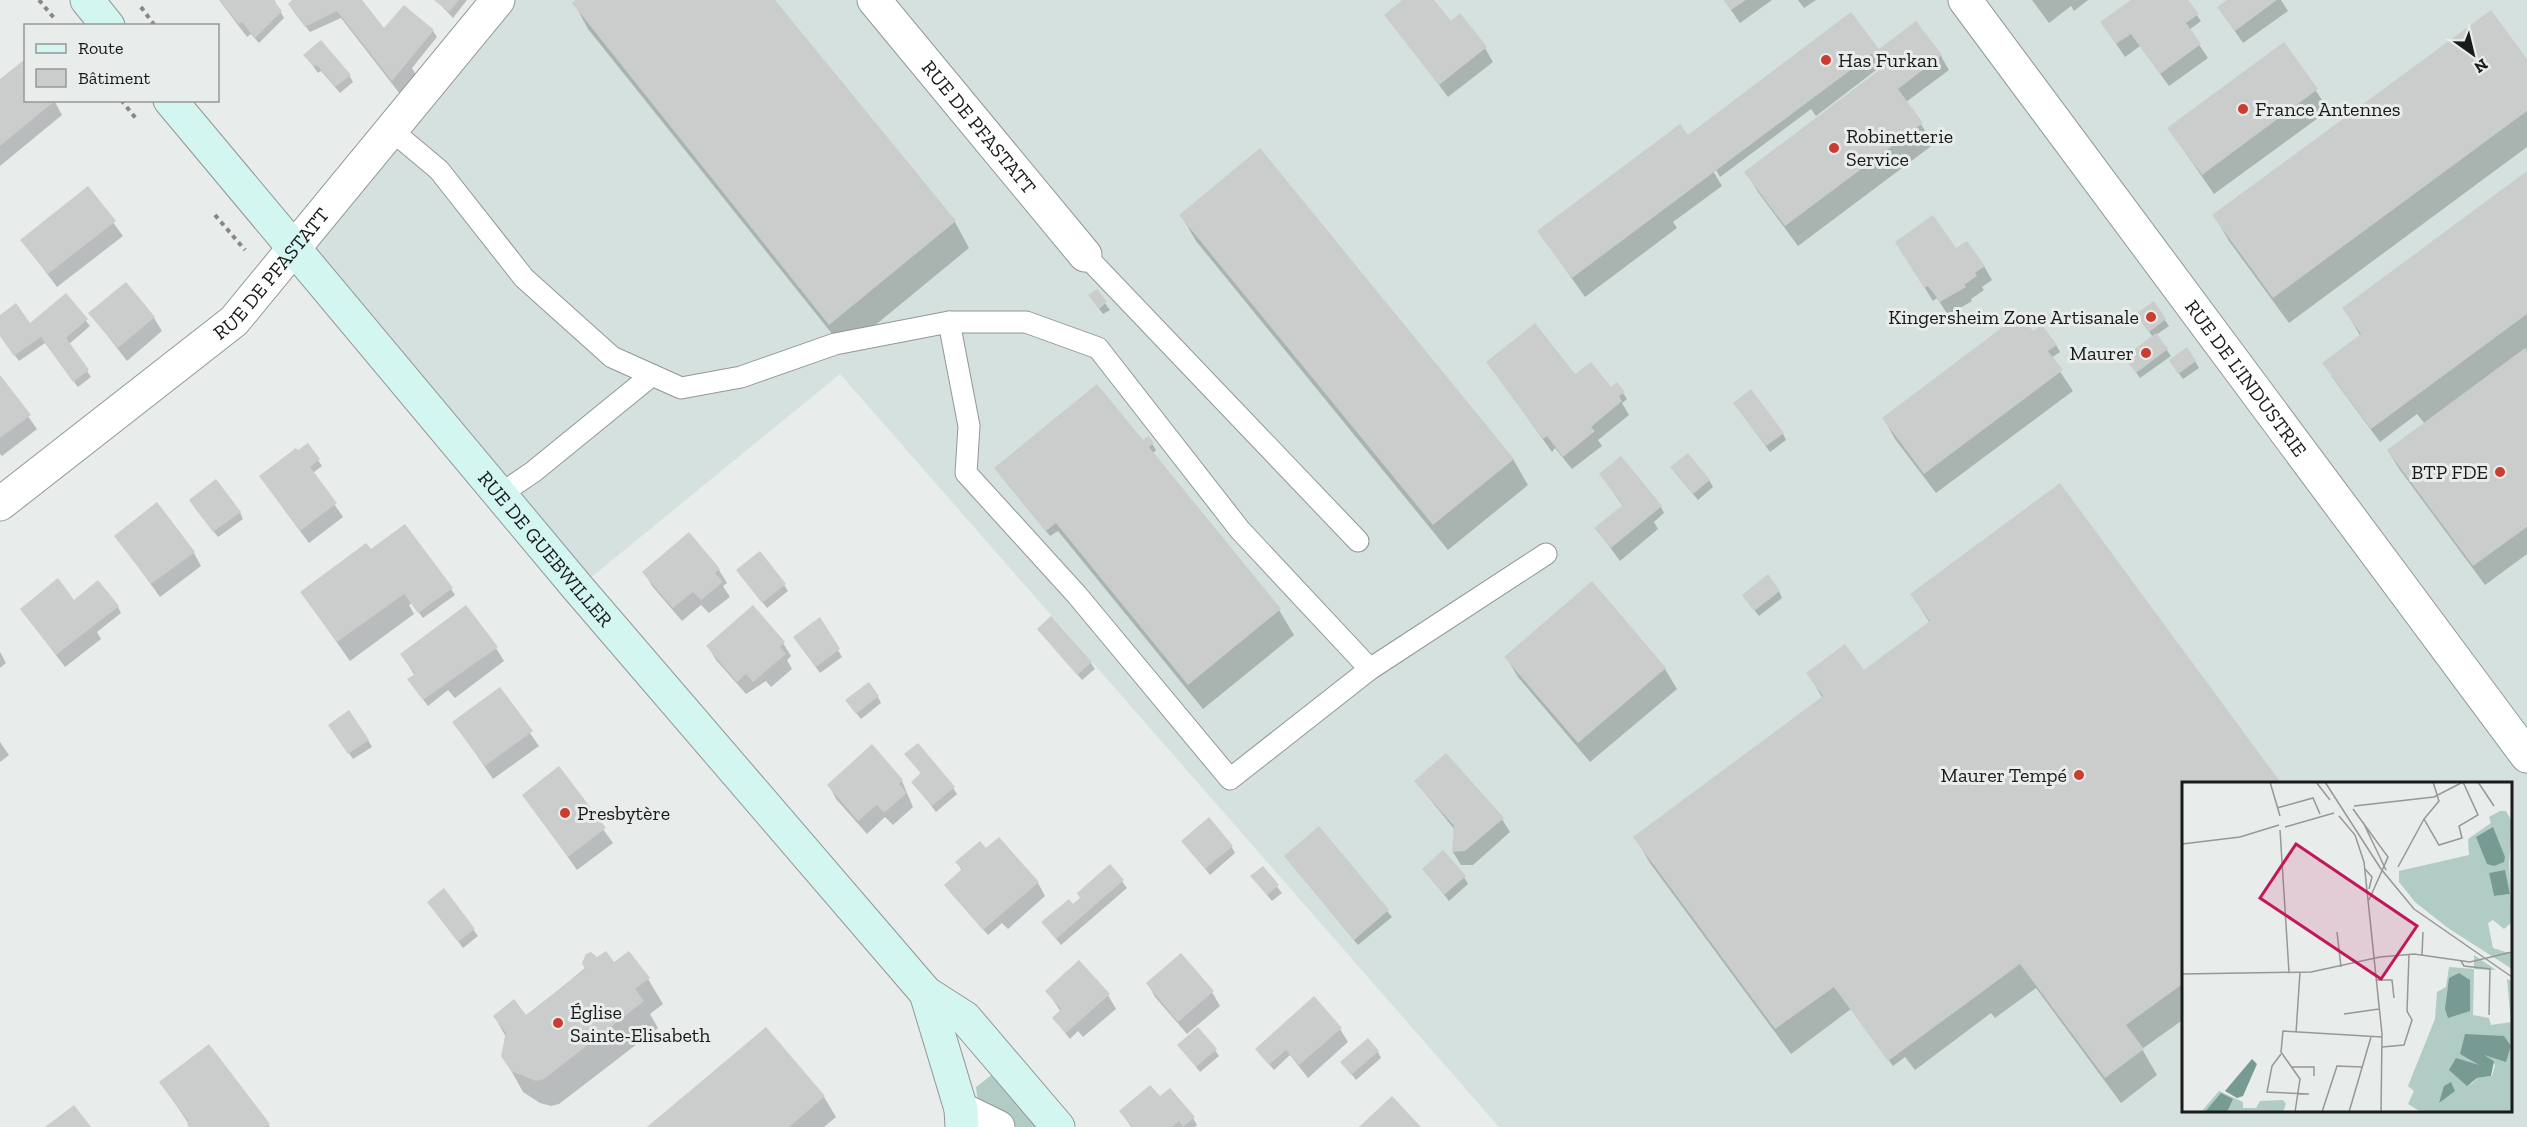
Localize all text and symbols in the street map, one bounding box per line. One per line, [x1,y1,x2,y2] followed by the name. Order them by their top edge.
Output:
[24,24,219,102] legend
[2443,24,2503,84] north arrow
[78,37,123,59] text: Route
[1838,48,1939,72] place label: Has Furkan
[1819,53,1833,67] marker: Has Furkan
[917,55,1041,199] street label: RUE DE PFASTATT
[2471,55,2491,77] text: N
[78,67,151,89] text: Bâtiment
[2255,97,2401,121] place label: France Antennes
[2236,102,2250,116] marker: France Antennes
[1846,124,1953,171] place label: Robinetterie Service
[1827,141,1841,155] marker: Robinetterie Service
[208,203,334,345] street label: RUE DE PFASTATT
[2180,295,2312,461] street label: RUE DE L'INDUSTRIE
[1888,305,2139,329] place label: Kingersheim Zone Artisanale
[2144,310,2158,324] marker: Kingersheim Zone Artisanale
[2069,341,2134,365] place label: Maurer
[2139,346,2153,360] marker: Maurer
[2411,460,2488,484] place label: BTP FDE
[2493,465,2507,479] marker: BTP FDE
[473,466,618,632] street label: RUE DE GUEBWILLER
[1940,763,2067,787] place label: Maurer Tempé
[2072,768,2086,782] marker: Maurer Tempé
[2182,782,2512,1112] inset map
[577,801,670,825] place label: Presbytère
[558,806,572,820] marker: Presbytère
[570,1000,711,1047] place label: Église Sainte-Elisabeth
[551,1016,565,1030] marker: Église Sainte-Elisabeth

